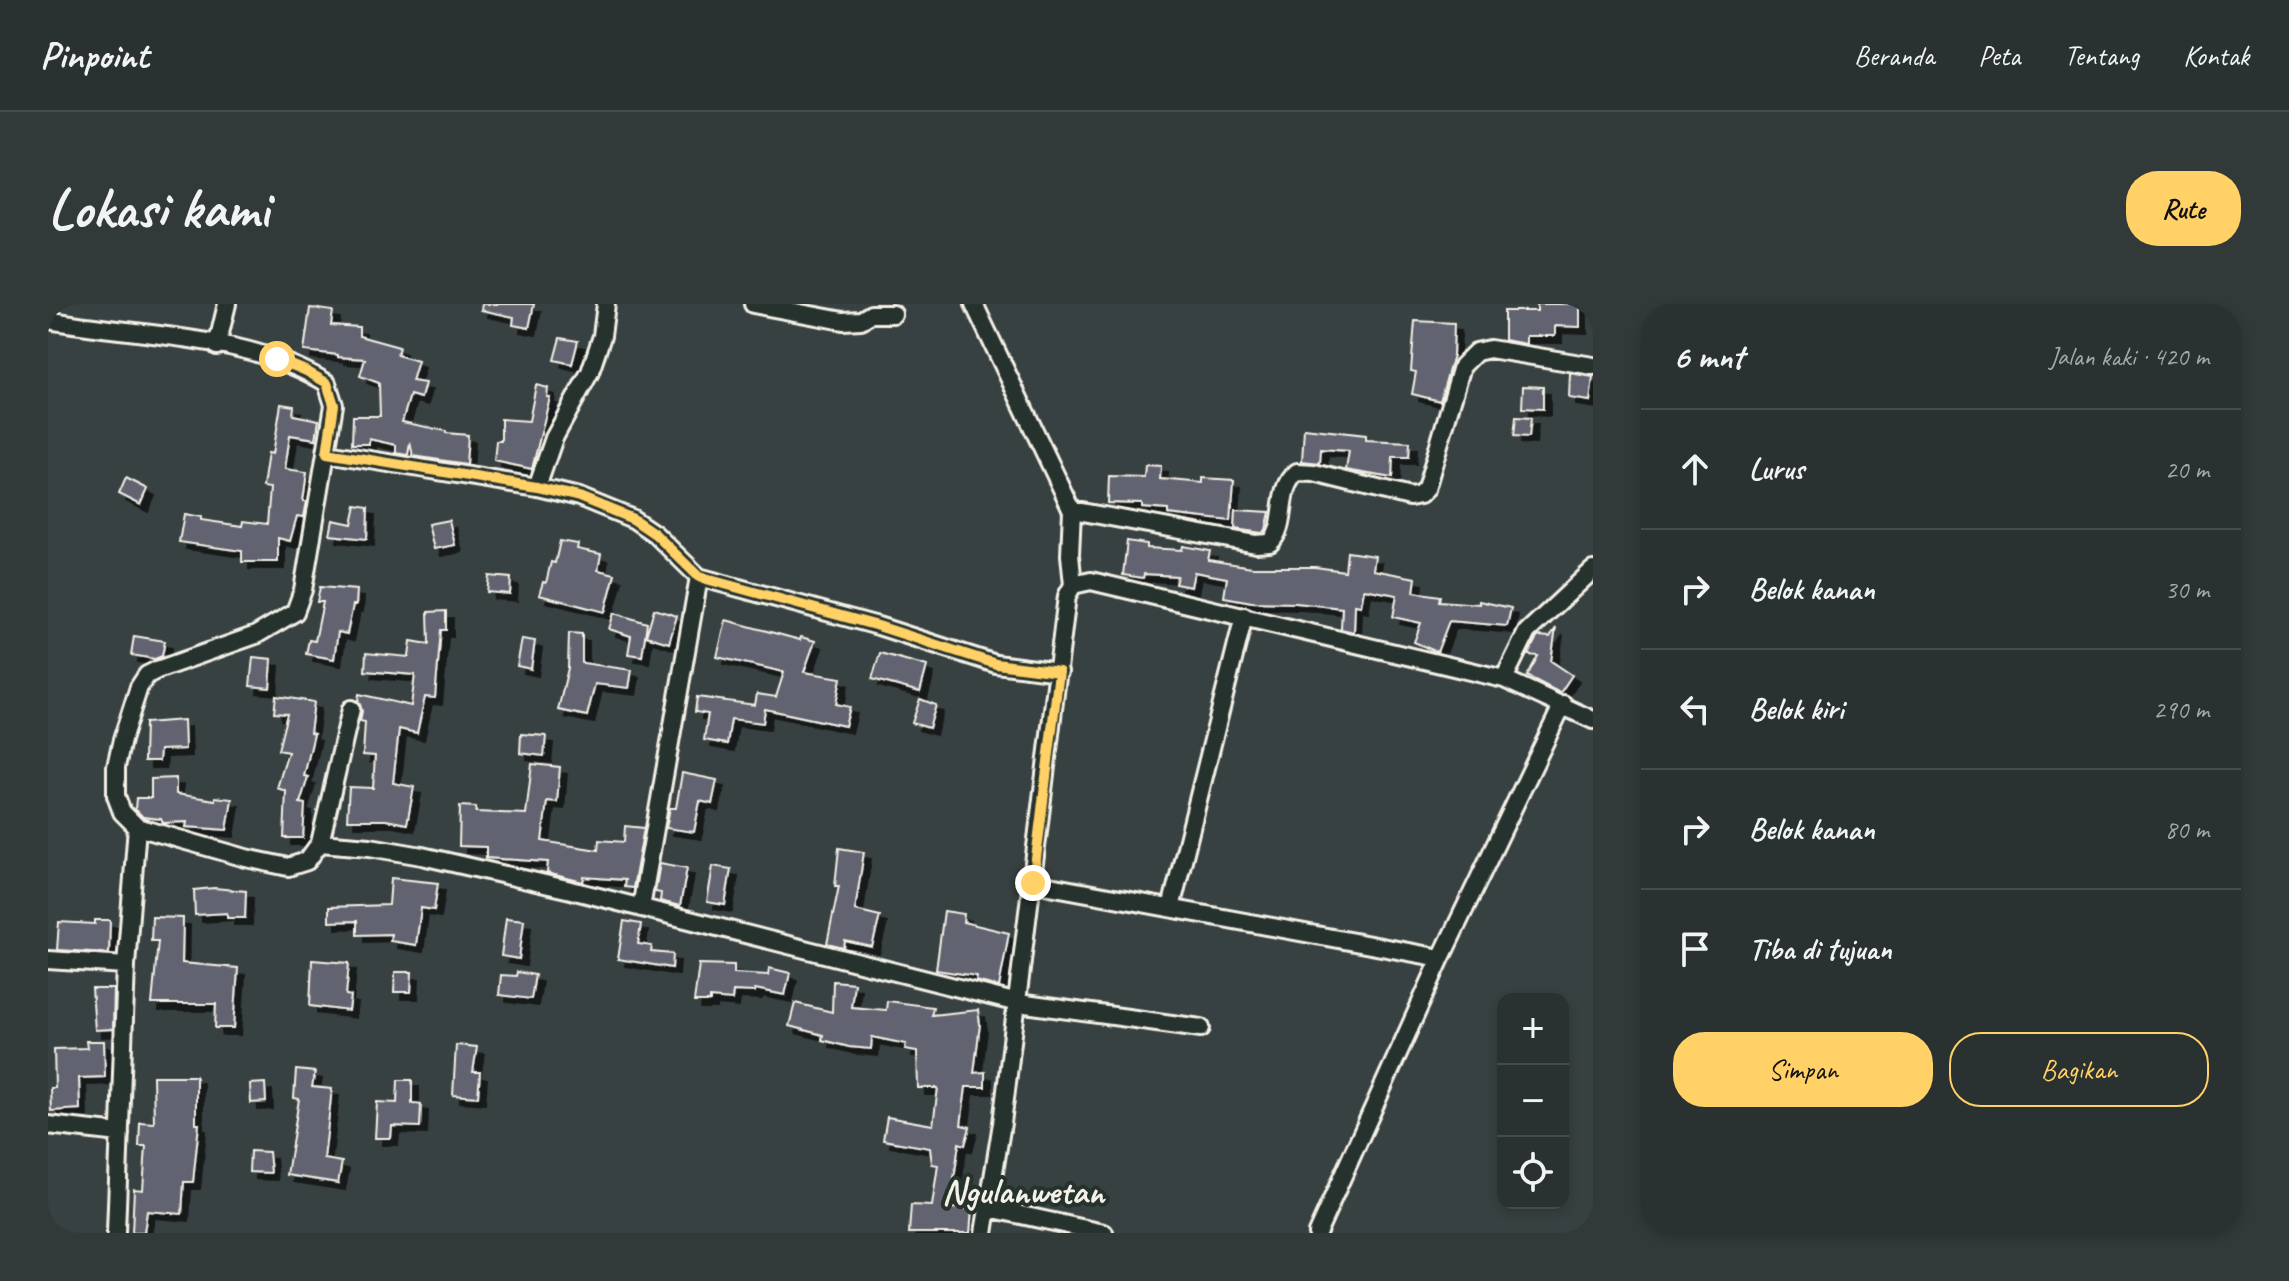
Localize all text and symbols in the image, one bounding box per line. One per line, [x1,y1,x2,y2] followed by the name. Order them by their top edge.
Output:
[40,32,149,79] text: Pinpoint
[1854,38,1934,73] text: Beranda
[1978,38,2020,73] text: Peta
[2064,38,2139,73] text: Tentang
[2183,38,2249,73] text: Kontak
[2126,171,2241,246] button: Rute
[48,173,269,244] text: Lokasi kami
[1673,335,1743,378] text: 6 mnt
[2049,340,2209,373] text: Jalan kaki · 420 m
[259,341,295,377] route start
[1673,447,1717,491] icon: ahead
[1749,450,1804,488] text: Lurus
[2165,453,2209,486] text: 20 m
[1673,567,1717,611] icon: right
[1749,570,1874,608] text: Belok kanan
[2165,573,2209,606] text: 30 m
[1673,687,1717,731] icon: left
[1749,690,1844,728] text: Belok kiri
[2153,693,2209,726] text: 290 m
[1673,807,1717,851] icon: right
[1749,810,1874,848] text: Belok kanan
[2165,813,2209,846] text: 80 m
[1015,865,1051,901] route end
[1673,927,1717,971] icon: arrive
[1749,930,1892,968] text: Tiba di tujuan
[1497,993,1569,1209] map controls
[1497,993,1569,1065] button: +
[1673,1032,1933,1107] button: Simpan
[1949,1032,2209,1107] button: Bagikan
[1497,1065,1569,1137] button: −
[1497,1137,1569,1209] button: locate
[942,1168,1106,1214] district label: Ngulanwetan

